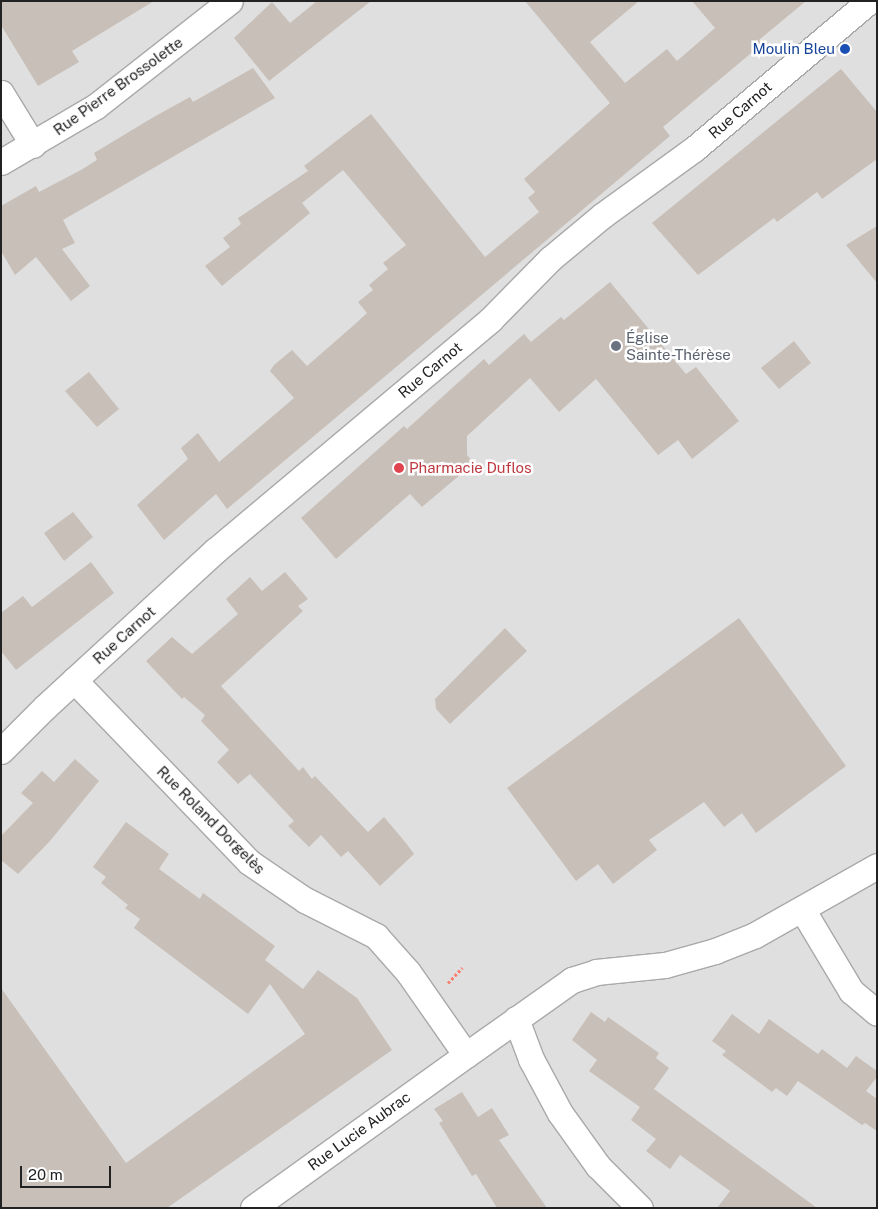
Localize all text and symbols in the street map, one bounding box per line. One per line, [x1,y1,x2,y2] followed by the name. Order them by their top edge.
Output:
[50,33,186,139] street label: Rue Pierre Brossolette
[753,40,835,58] place label: Moulin Bleu
[839,43,851,55] marker: Moulin Bleu
[705,78,775,142] street label: Rue Carnot
[626,328,731,363] place label: Église Sainte-Thérèse
[394,338,466,402] street label: Rue Carnot
[610,340,622,352] marker: Église Sainte-Thérèse
[409,459,532,477] place label: Pharmacie Duflos
[393,462,405,474] marker: Pharmacie Duflos
[89,602,159,668] street label: Rue Carnot
[153,762,269,878] street label: Rue Roland Dorgelès
[304,1088,414,1174] street label: Rue Lucie Aubrac
[22,1156,114,1188] scale bar
[28,1166,63,1183] text: 20 m

